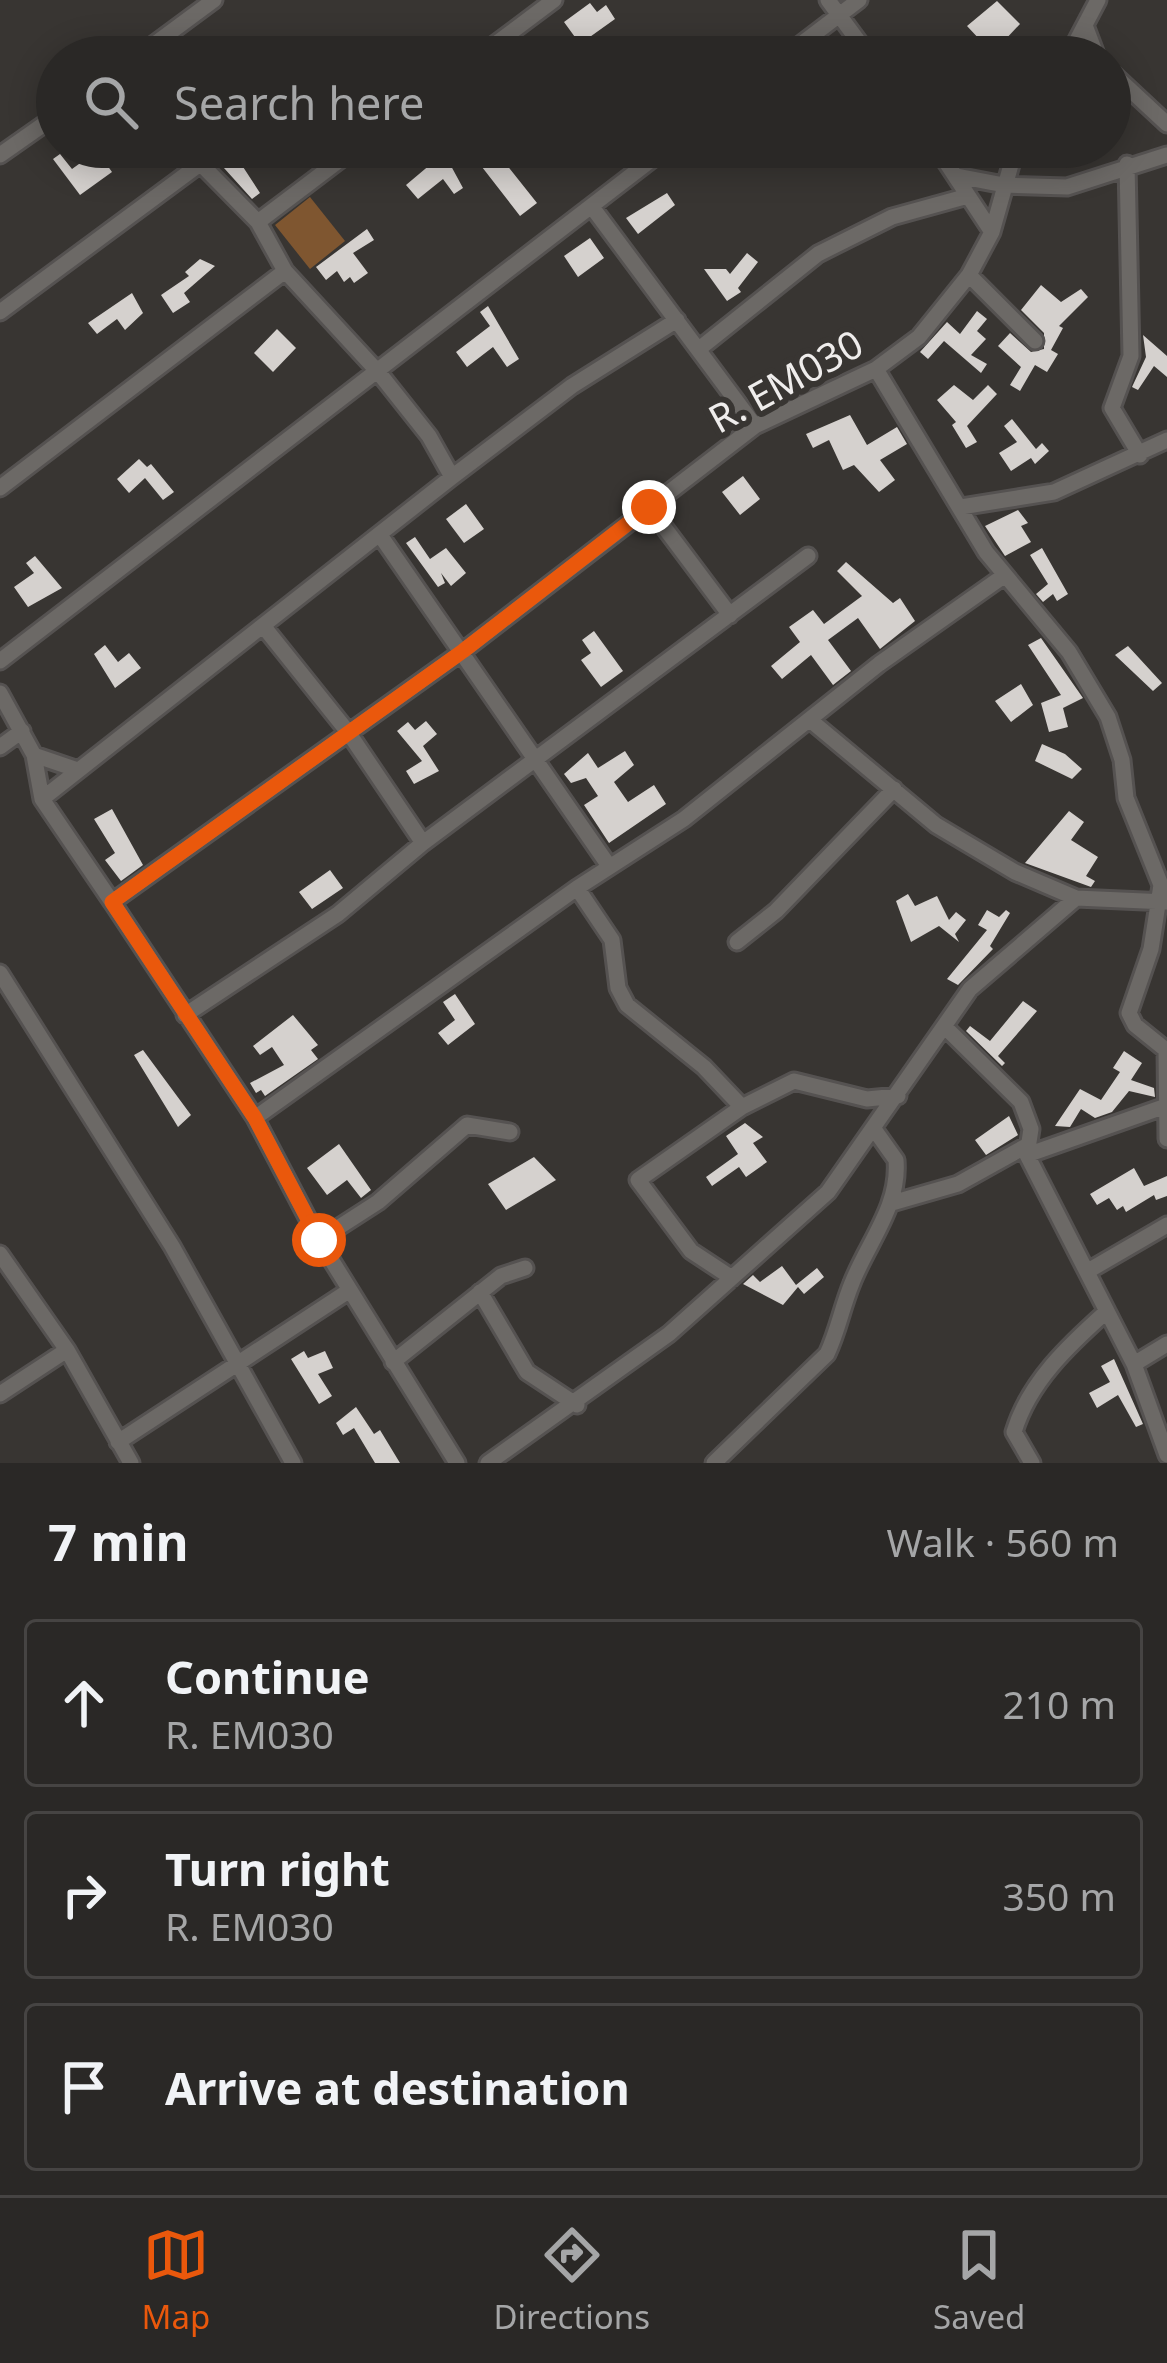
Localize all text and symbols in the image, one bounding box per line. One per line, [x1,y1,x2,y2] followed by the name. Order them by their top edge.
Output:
[36,36,1131,168] search box
[78,69,144,135] icon: search
[174,72,424,133] text: Search here
[698,316,872,444] street label: R. EM030
[622,480,676,534] route end
[292,1213,346,1267] route start
[48,1506,189,1576] text: 7 min
[886,1515,1119,1568] text: Walk · 560 m
[165,1646,370,1707] text: Continue
[51,1670,117,1736] icon: ahead
[1002,1677,1116,1730] text: 210 m
[165,1707,334,1760] text: R. EM030
[165,1838,390,1899] text: Turn right
[51,1862,117,1928] icon: right
[1002,1869,1116,1922] text: 350 m
[165,1899,334,1952] text: R. EM030
[51,2054,117,2120] icon: arrive
[165,2057,630,2118] text: Arrive at destination
[142,2222,210,2339] tab: Map
[493,2222,650,2339] tab: Directions
[933,2222,1025,2339] tab: Saved

